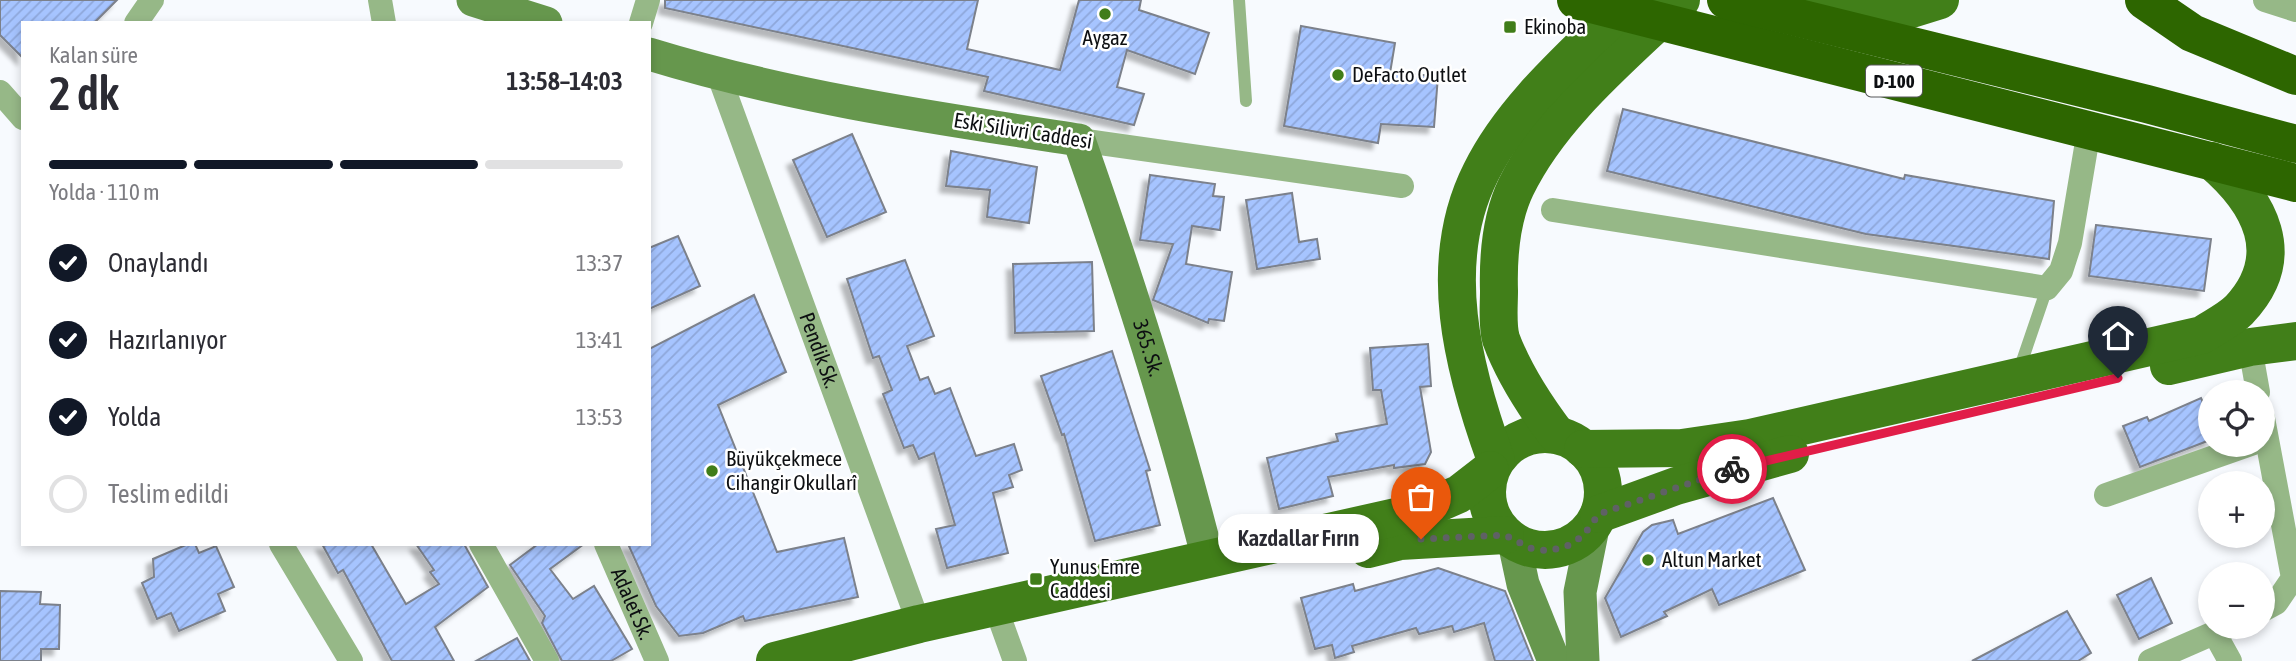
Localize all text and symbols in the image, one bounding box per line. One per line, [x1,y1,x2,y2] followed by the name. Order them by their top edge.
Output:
[1097,6,1113,22] marker: Aygaz
[1524,14,1586,38] place label: Ekinoba
[1502,19,1518,35] marker: Ekinoba
[1083,25,1128,49] place label: Aygaz
[49,42,138,68] text: Kalan süre
[1352,62,1467,86] place label: DeFacto Outlet
[506,66,623,96] text: 13:58–14:03
[1866,66,1922,96] road number: D-100
[49,67,119,120] text: 2 dk
[1330,67,1346,83] marker: DeFacto Outlet
[952,107,1094,153] street label: Eski Silivri Caddesi
[49,179,160,205] text: Yolda · 110 m
[49,244,87,282] icon: check
[108,248,209,278] text: Onaylandı
[576,250,623,276] text: 13:37
[2088,306,2148,378] pin
[795,309,845,391] street label: Pendik Sk.
[1129,316,1169,379] street label: 365. Sk.
[2099,317,2137,355] icon: home
[49,321,87,359] icon: check
[108,325,226,355] text: Hazırlanıyor
[576,327,623,353] text: 13:41
[2198,380,2275,639] map controls
[2198,380,2275,457] button: locate
[49,398,87,436] icon: check
[108,402,161,432] text: Yolda
[576,404,623,430] text: 13:53
[1697,434,1767,504] courier
[726,446,857,494] place label: Büyükçekmece Cihangir Okullarî
[1713,450,1751,488] icon: bike
[704,463,720,479] marker: Büyükçekmece Cihangir Okullarî
[1391,467,1451,539] pin
[2198,471,2275,548] button: +
[1402,478,1440,516] icon: bag
[108,479,229,509] text: Teslim edildi
[1218,514,1379,564] callout: Kazdallar Fırın
[1238,525,1359,551] text: Kazdallar Fırın
[1662,547,1762,571] place label: Altun Market
[1640,552,1656,568] marker: Altun Market
[1050,554,1140,602] place label: Yunus Emre Caddesi
[2198,562,2275,639] button: −
[607,564,659,643] street label: Adalet Sk.
[1028,571,1044,587] marker: Yunus Emre Caddesi

